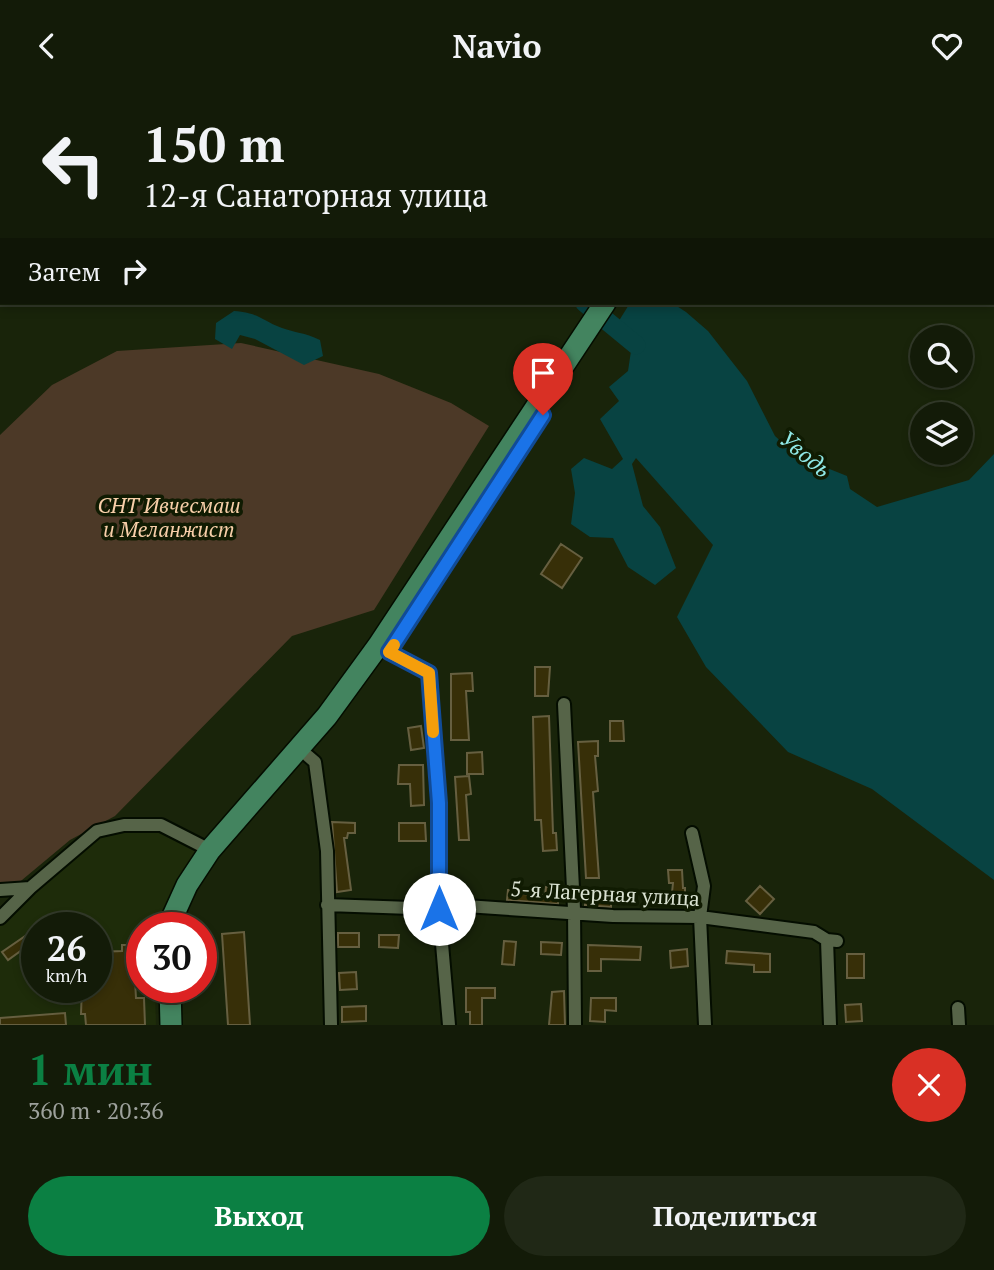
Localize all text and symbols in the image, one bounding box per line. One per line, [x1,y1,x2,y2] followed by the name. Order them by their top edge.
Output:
[453,25,541,67] text: Navio
[28,27,66,65] icon: back
[928,27,966,65] icon: heart
[143,111,285,176] text: 150 m
[28,119,119,210] icon: left
[143,174,488,216] text: 12-я Санаторная улица
[115,252,153,290] icon: right
[28,254,101,288] text: Затем
[910,325,973,465] map controls
[910,325,973,388] button: search
[513,343,573,415] pin
[524,354,562,392] icon: arrive
[910,402,973,465] button: layers
[773,423,838,484] water label: Уводь
[97,491,241,543] park label: СНТ Ивчесмаш и Меланжист
[402,872,476,946] position arrow
[510,874,701,912] street label: 5-я Лагерная улица
[126,912,217,1003] speed limit sign: 30
[47,925,86,971] text: 26
[46,963,87,987] text: km/h
[28,1041,153,1097] text: 1 мин
[892,1048,966,1122] button: close
[28,1095,163,1126] text: 360 m · 20:36
[28,1176,490,1256] button: Выход
[504,1176,966,1256] button: Поделиться

